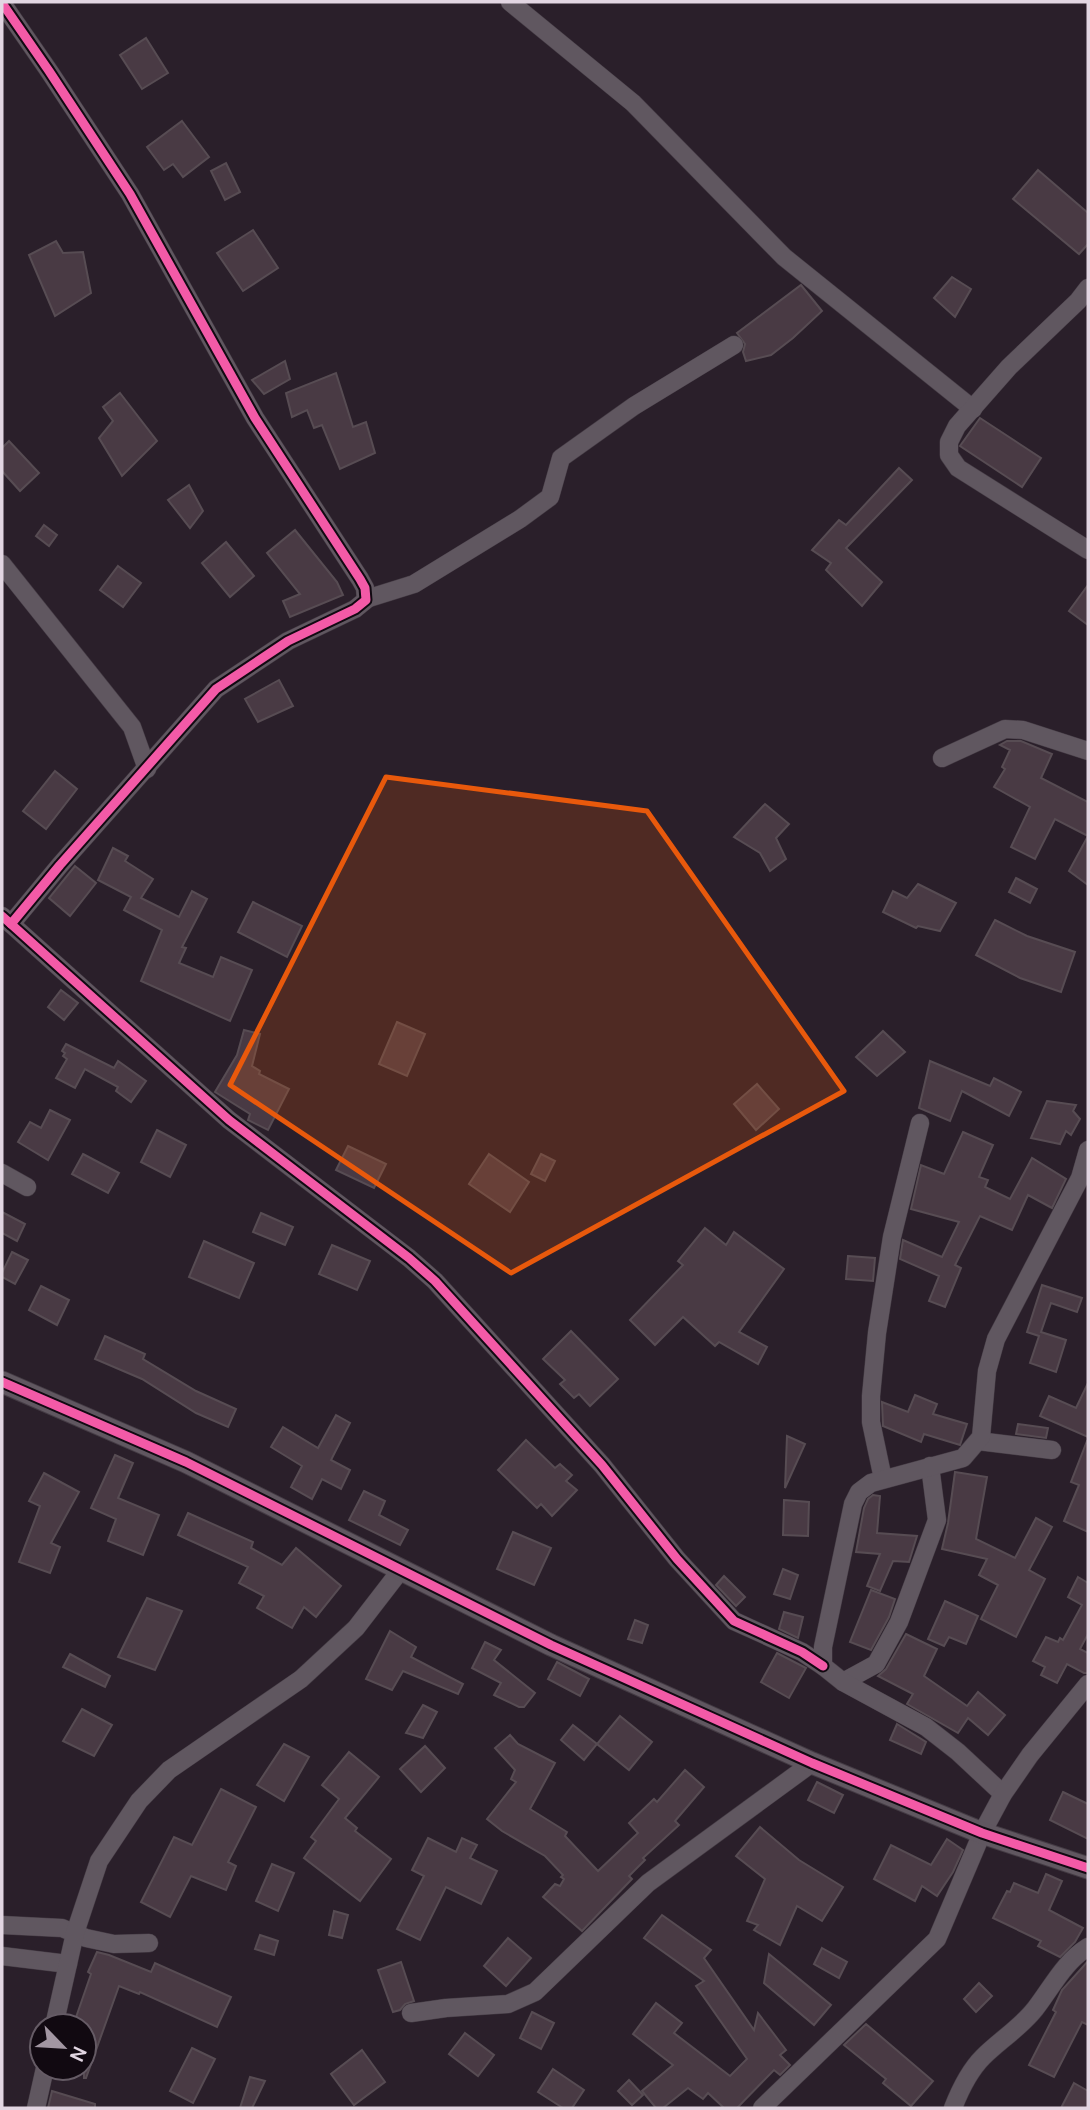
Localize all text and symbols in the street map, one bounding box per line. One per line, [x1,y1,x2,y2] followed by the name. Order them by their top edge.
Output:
[28,2012,98,2082] north arrow
[64,2043,93,2066] text: N

